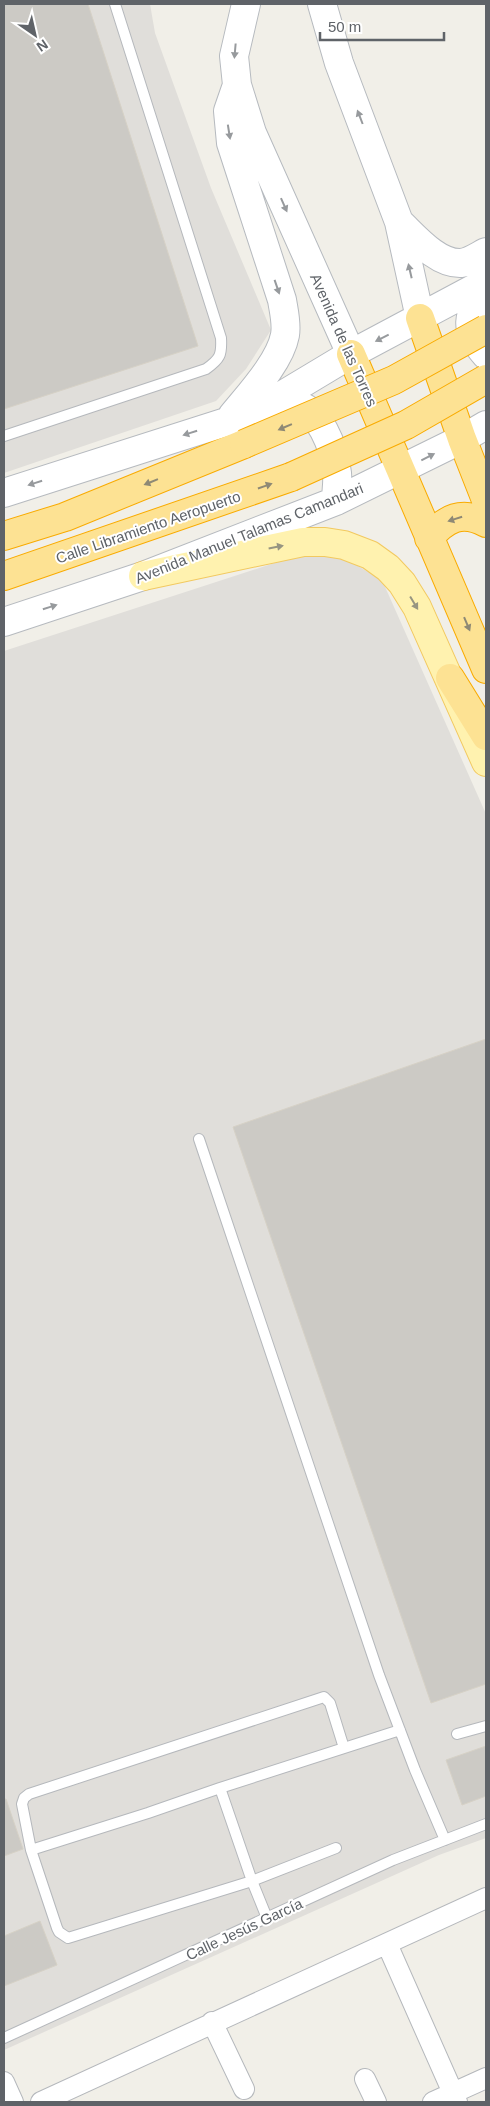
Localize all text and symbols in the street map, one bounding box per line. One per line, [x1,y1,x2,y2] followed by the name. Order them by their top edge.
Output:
[10,10,60,60] north arrow
[320,10,444,42] scale bar
[328,18,361,35] text: 50 m
[34,36,51,55] text: N
[231,44,239,60] one-way arrow
[356,109,363,124] one-way arrow
[226,124,234,140] one-way arrow
[280,198,288,212] one-way arrow
[405,262,413,278] one-way arrow
[307,271,381,409] street label: Avenida de las Torres
[273,280,281,295] one-way arrow
[375,334,389,342] one-way arrow
[278,423,292,431] one-way arrow
[182,430,197,438] one-way arrow
[421,452,436,461] one-way arrow
[132,479,366,587] street label: Avenida Manuel Talamas Camandari
[143,479,158,486] one-way arrow
[27,480,42,488] one-way arrow
[258,482,273,490] one-way arrow
[53,487,243,567] street label: Calle Libramiento Aeropuerto
[447,515,462,523] one-way arrow
[268,542,284,550] one-way arrow
[410,596,419,609] one-way arrow
[43,603,58,611] one-way arrow
[463,617,471,631] one-way arrow
[183,1894,306,1963] street label: Calle Jesús García

